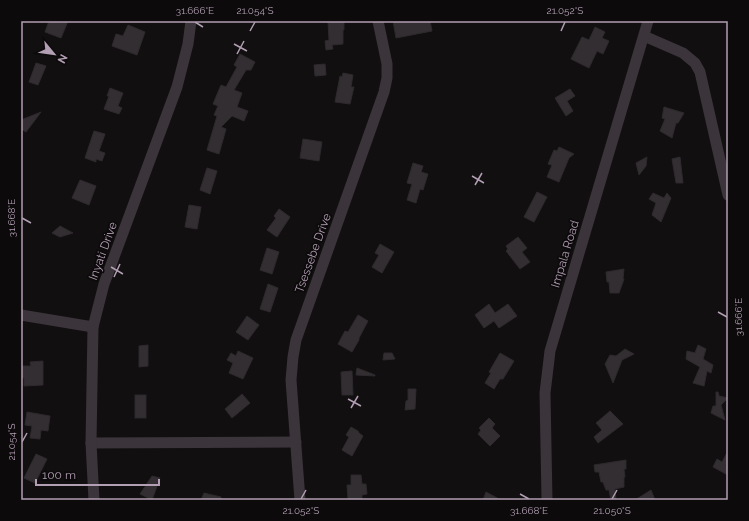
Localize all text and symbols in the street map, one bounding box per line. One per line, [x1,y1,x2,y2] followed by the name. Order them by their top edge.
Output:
[176,5,214,16] text: 31.666°E
[236,5,274,16] text: 21.054°S
[547,5,583,16] text: 21.052°S
[34,34,74,74] north arrow
[55,52,70,65] text: N
[6,199,17,237] text: 31.668°E
[292,211,334,295] street label: Tsessebe Drive
[548,219,582,289] street label: Impala Road
[86,220,120,282] street label: Inyati Drive
[733,298,744,336] text: 31.666°E
[6,423,17,461] text: 21.054°S
[36,461,159,487] scale bar
[42,468,76,482] text: 100 m
[283,505,319,516] text: 21.052°S
[510,505,548,516] text: 31.668°E
[593,505,631,516] text: 21.050°S

